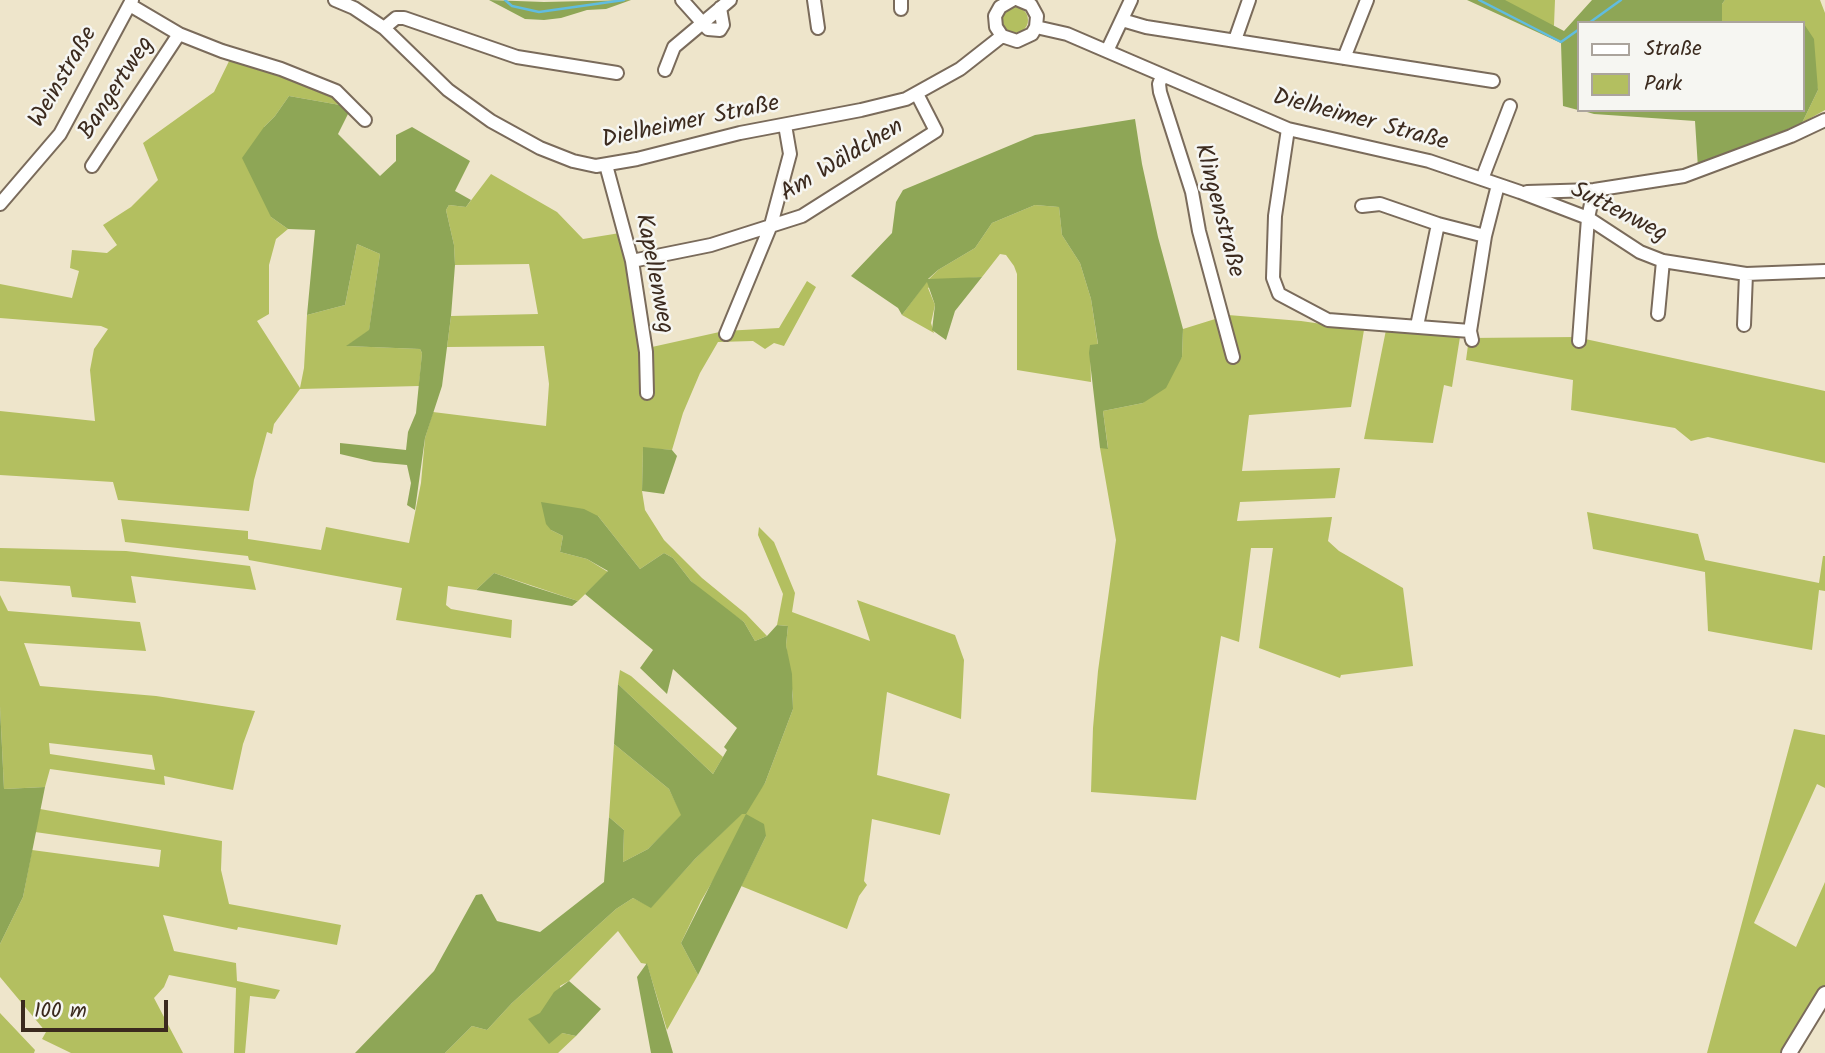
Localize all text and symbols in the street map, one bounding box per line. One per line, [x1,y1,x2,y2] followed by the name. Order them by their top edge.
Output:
[1576,21,1804,112] legend
[25,22,105,134] street label: Weinstraße
[74,32,162,146] street label: Bangertweg
[1644,33,1702,66] text: Straße
[1644,68,1682,101] text: Park
[1269,85,1451,159] street label: Dielheimer Straße
[600,91,782,157] street label: Dielheimer Straße
[776,114,910,210] street label: Am Wäldchen
[1185,141,1249,281] street label: Klingenstraße
[1565,177,1671,251] street label: Suttenweg
[626,212,678,336] street label: Kapellenweg
[24,986,172,1030] scale bar
[34,995,87,1028] text: 100 m

